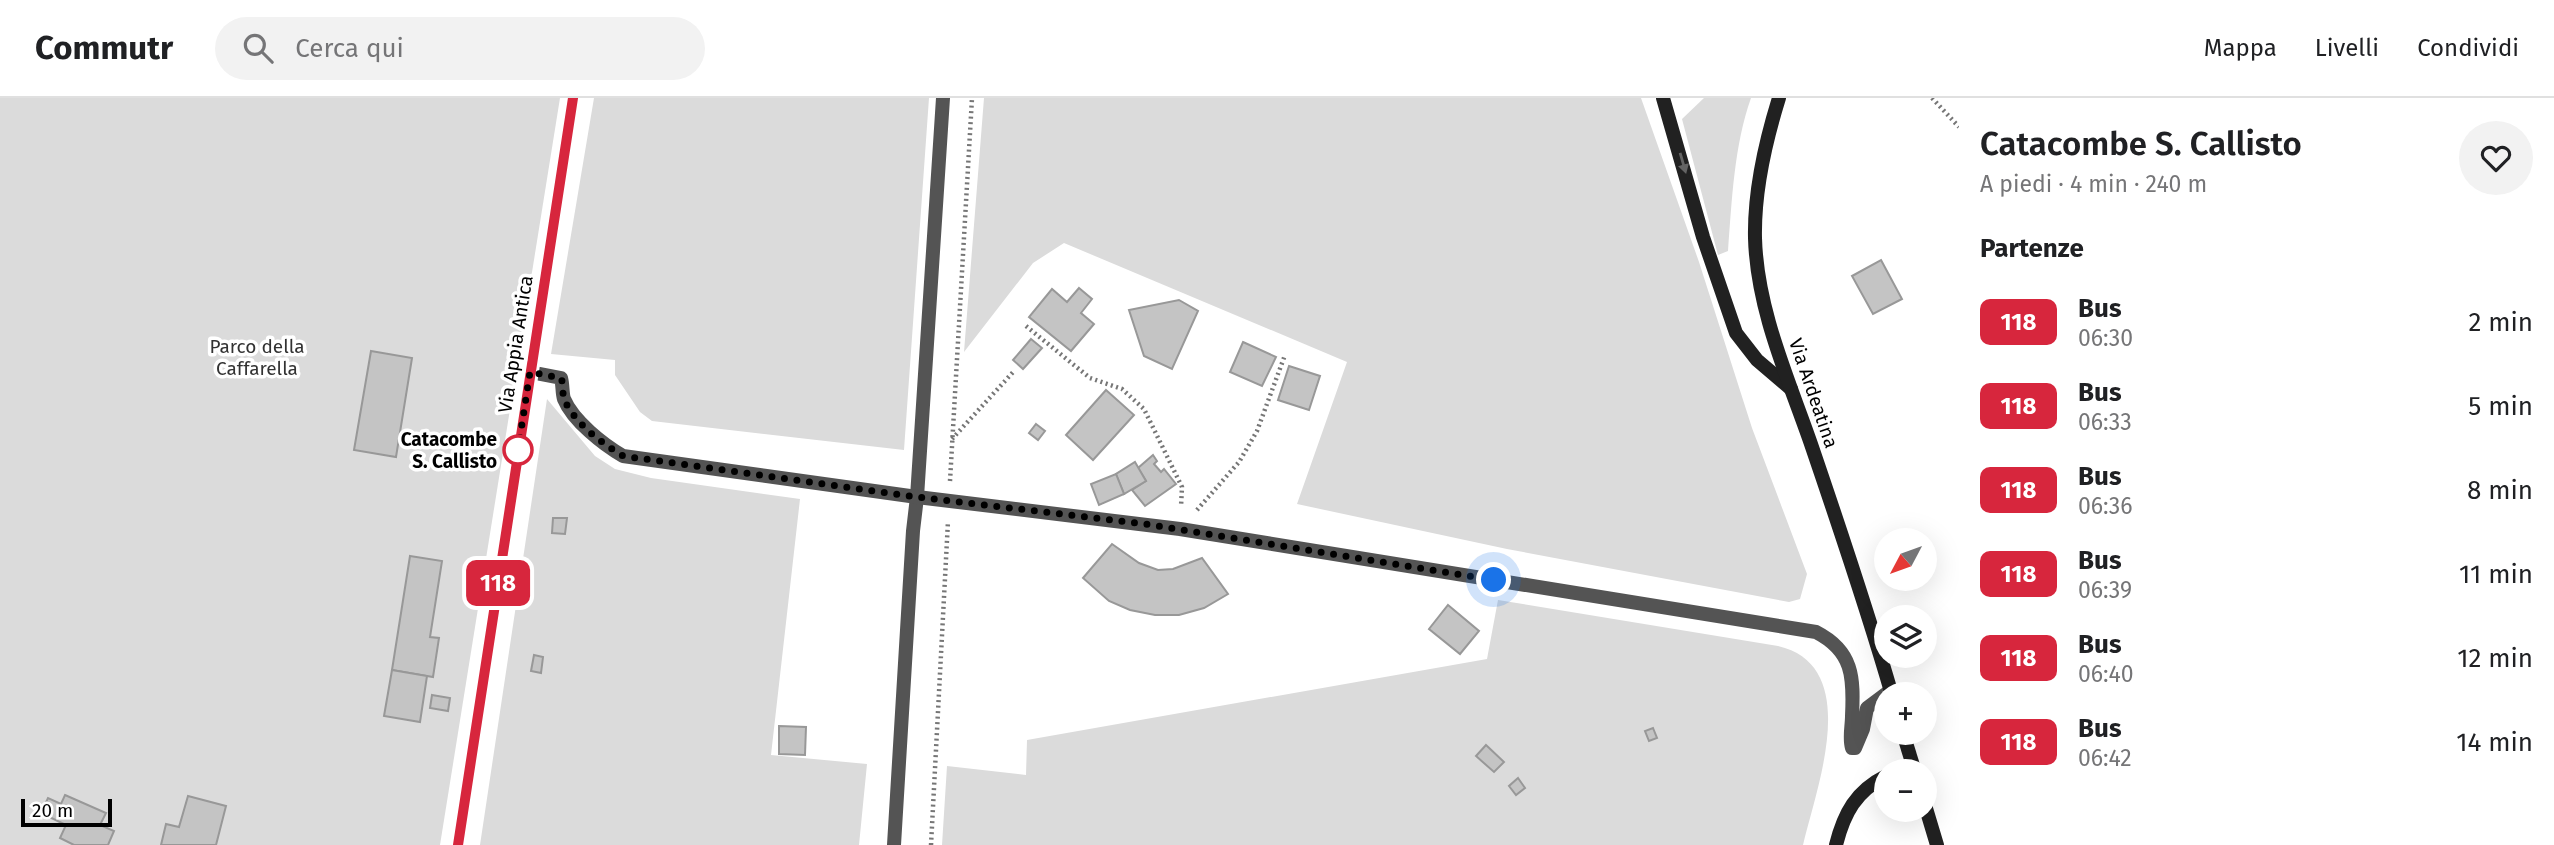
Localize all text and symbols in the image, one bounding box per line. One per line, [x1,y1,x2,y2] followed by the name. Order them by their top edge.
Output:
[215,17,705,80] search box
[35,28,173,68] text: Commutr
[239,29,277,67] icon: search
[295,33,404,64] text: Cerca qui
[2204,34,2277,62] text: Mappa
[2315,34,2379,62] text: Livelli
[2417,34,2519,62] text: Condividi
[2459,121,2533,195] button: heart
[1980,124,2302,164] text: Catacombe S. Callisto
[1679,153,1689,174] one-way arrow
[1980,170,2207,198] text: A piedi · 4 min · 240 m
[1980,233,2084,264] text: Partenze
[493,274,538,414] street label: Via Appia Antica
[2078,293,2121,324] text: Bus
[2468,307,2533,338] text: 2 min
[2001,308,2036,336] text: 118
[2078,324,2133,352] text: 06:30
[209,335,305,380] park label: Parco della Caffarella
[1784,335,1843,451] street label: Via Ardeatina
[2078,377,2121,408] text: Bus
[2468,391,2533,422] text: 5 min
[2001,392,2036,420] text: 118
[2078,408,2132,436] text: 06:33
[401,428,497,473] place label: Catacombe S. Callisto
[503,435,533,465] marker: Catacombe S. Callisto
[2078,461,2121,492] text: Bus
[2467,475,2533,506] text: 8 min
[2001,476,2036,504] text: 118
[2078,492,2133,520] text: 06:36
[1874,528,1937,592] north arrow
[1874,528,1937,822] map controls
[2078,545,2121,576] text: Bus
[2459,559,2533,590] text: 11 min
[458,560,538,606] line badge: 118
[2001,560,2036,588] text: 118
[1476,562,1511,597] your location
[480,569,516,597] text: 118
[2078,576,2132,604] text: 06:39
[1874,605,1937,668] button: layers
[2078,629,2121,660] text: Bus
[2457,643,2533,674] text: 12 min
[2001,644,2036,672] text: 118
[2078,660,2134,688] text: 06:40
[1874,682,1937,745] button: +
[2078,713,2121,744] text: Bus
[2456,727,2533,758] text: 14 min
[2001,728,2036,756] text: 118
[2078,744,2132,772] text: 06:42
[1874,759,1937,822] button: −
[21,796,112,828] scale bar
[32,799,73,822] text: 20 m

